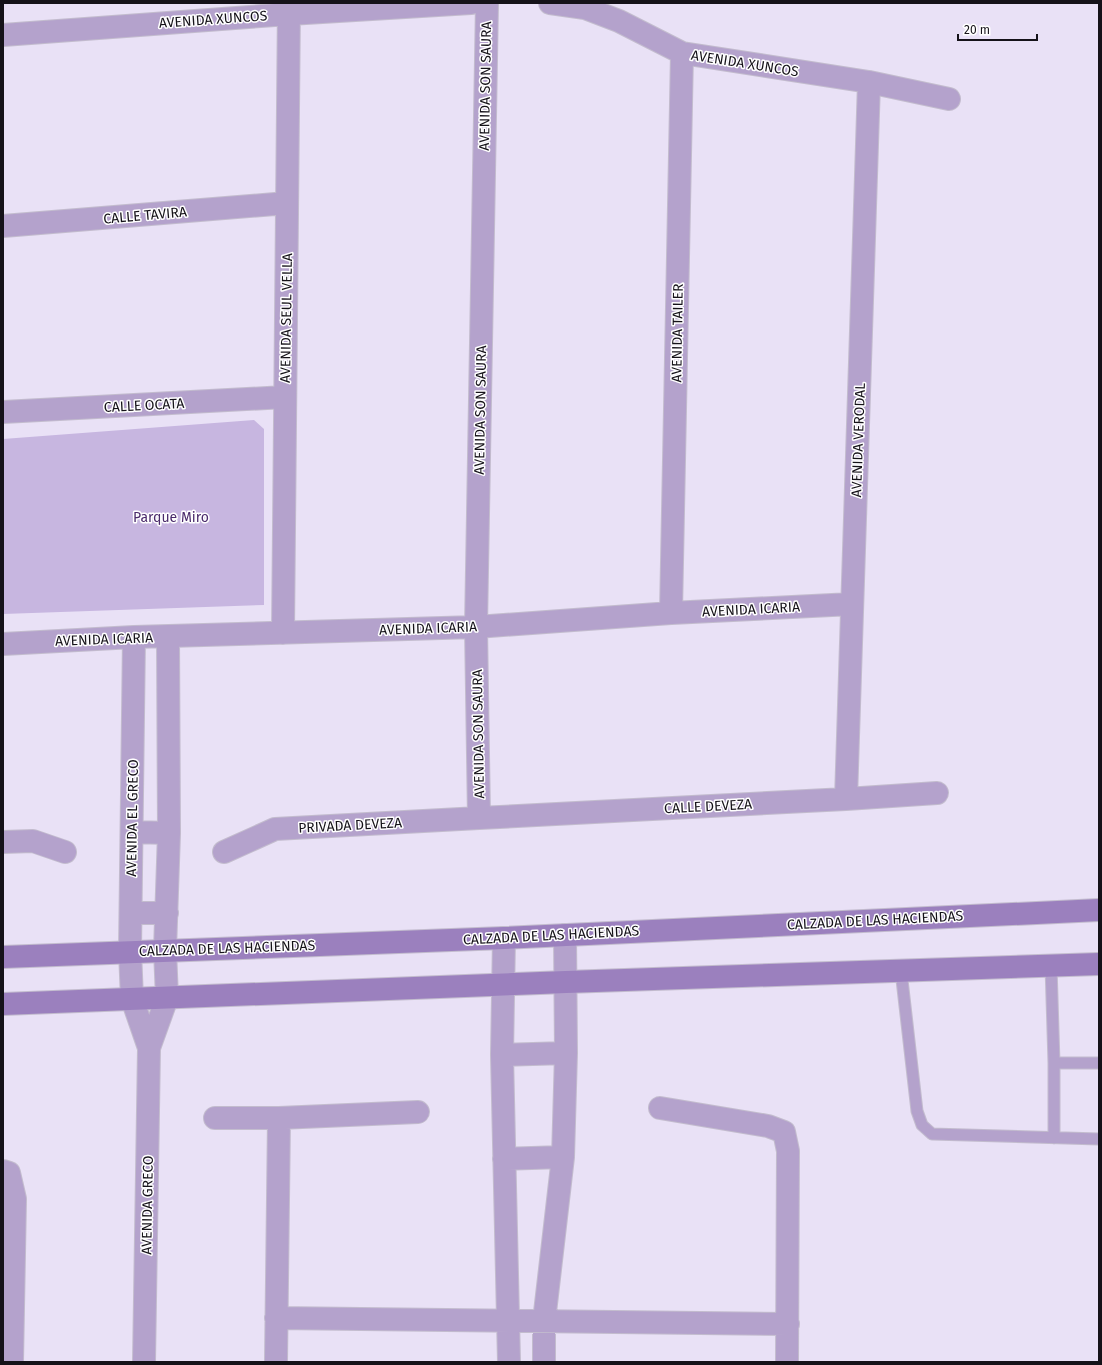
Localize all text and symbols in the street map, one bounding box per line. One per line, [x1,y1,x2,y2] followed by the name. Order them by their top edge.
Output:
[158,7,268,32] street label: AVENIDA XUNCOS
[958,16,1037,42] scale bar
[476,21,495,151] street label: AVENIDA SON SAURA
[964,23,990,37] text: 20 m
[690,47,800,80] street label: AVENIDA XUNCOS
[103,203,188,228] street label: CALLE TAVIRA
[277,253,296,383] street label: AVENIDA SEUL VELLA
[668,283,687,383] street label: AVENIDA TAILER
[471,345,490,475] street label: AVENIDA SON SAURA
[848,382,869,498] street label: AVENIDA VERODAL
[103,395,185,416] street label: CALLE OCATA
[133,509,209,526] park label: Parque Miro
[702,598,800,621] street label: AVENIDA ICARIA
[379,618,477,639] street label: AVENIDA ICARIA
[55,629,153,650] street label: AVENIDA ICARIA
[469,669,488,799] street label: AVENIDA SON SAURA
[123,759,142,877] street label: AVENIDA EL GRECO
[664,796,752,817] street label: CALLE DEVEZA
[298,814,402,837] street label: PRIVADA DEVEZA
[787,907,964,934] street label: CALZADA DE LAS HACIENDAS
[463,922,640,949] street label: CALZADA DE LAS HACIENDAS
[139,937,316,960] street label: CALZADA DE LAS HACIENDAS
[138,1155,157,1255] street label: AVENIDA GRECO

